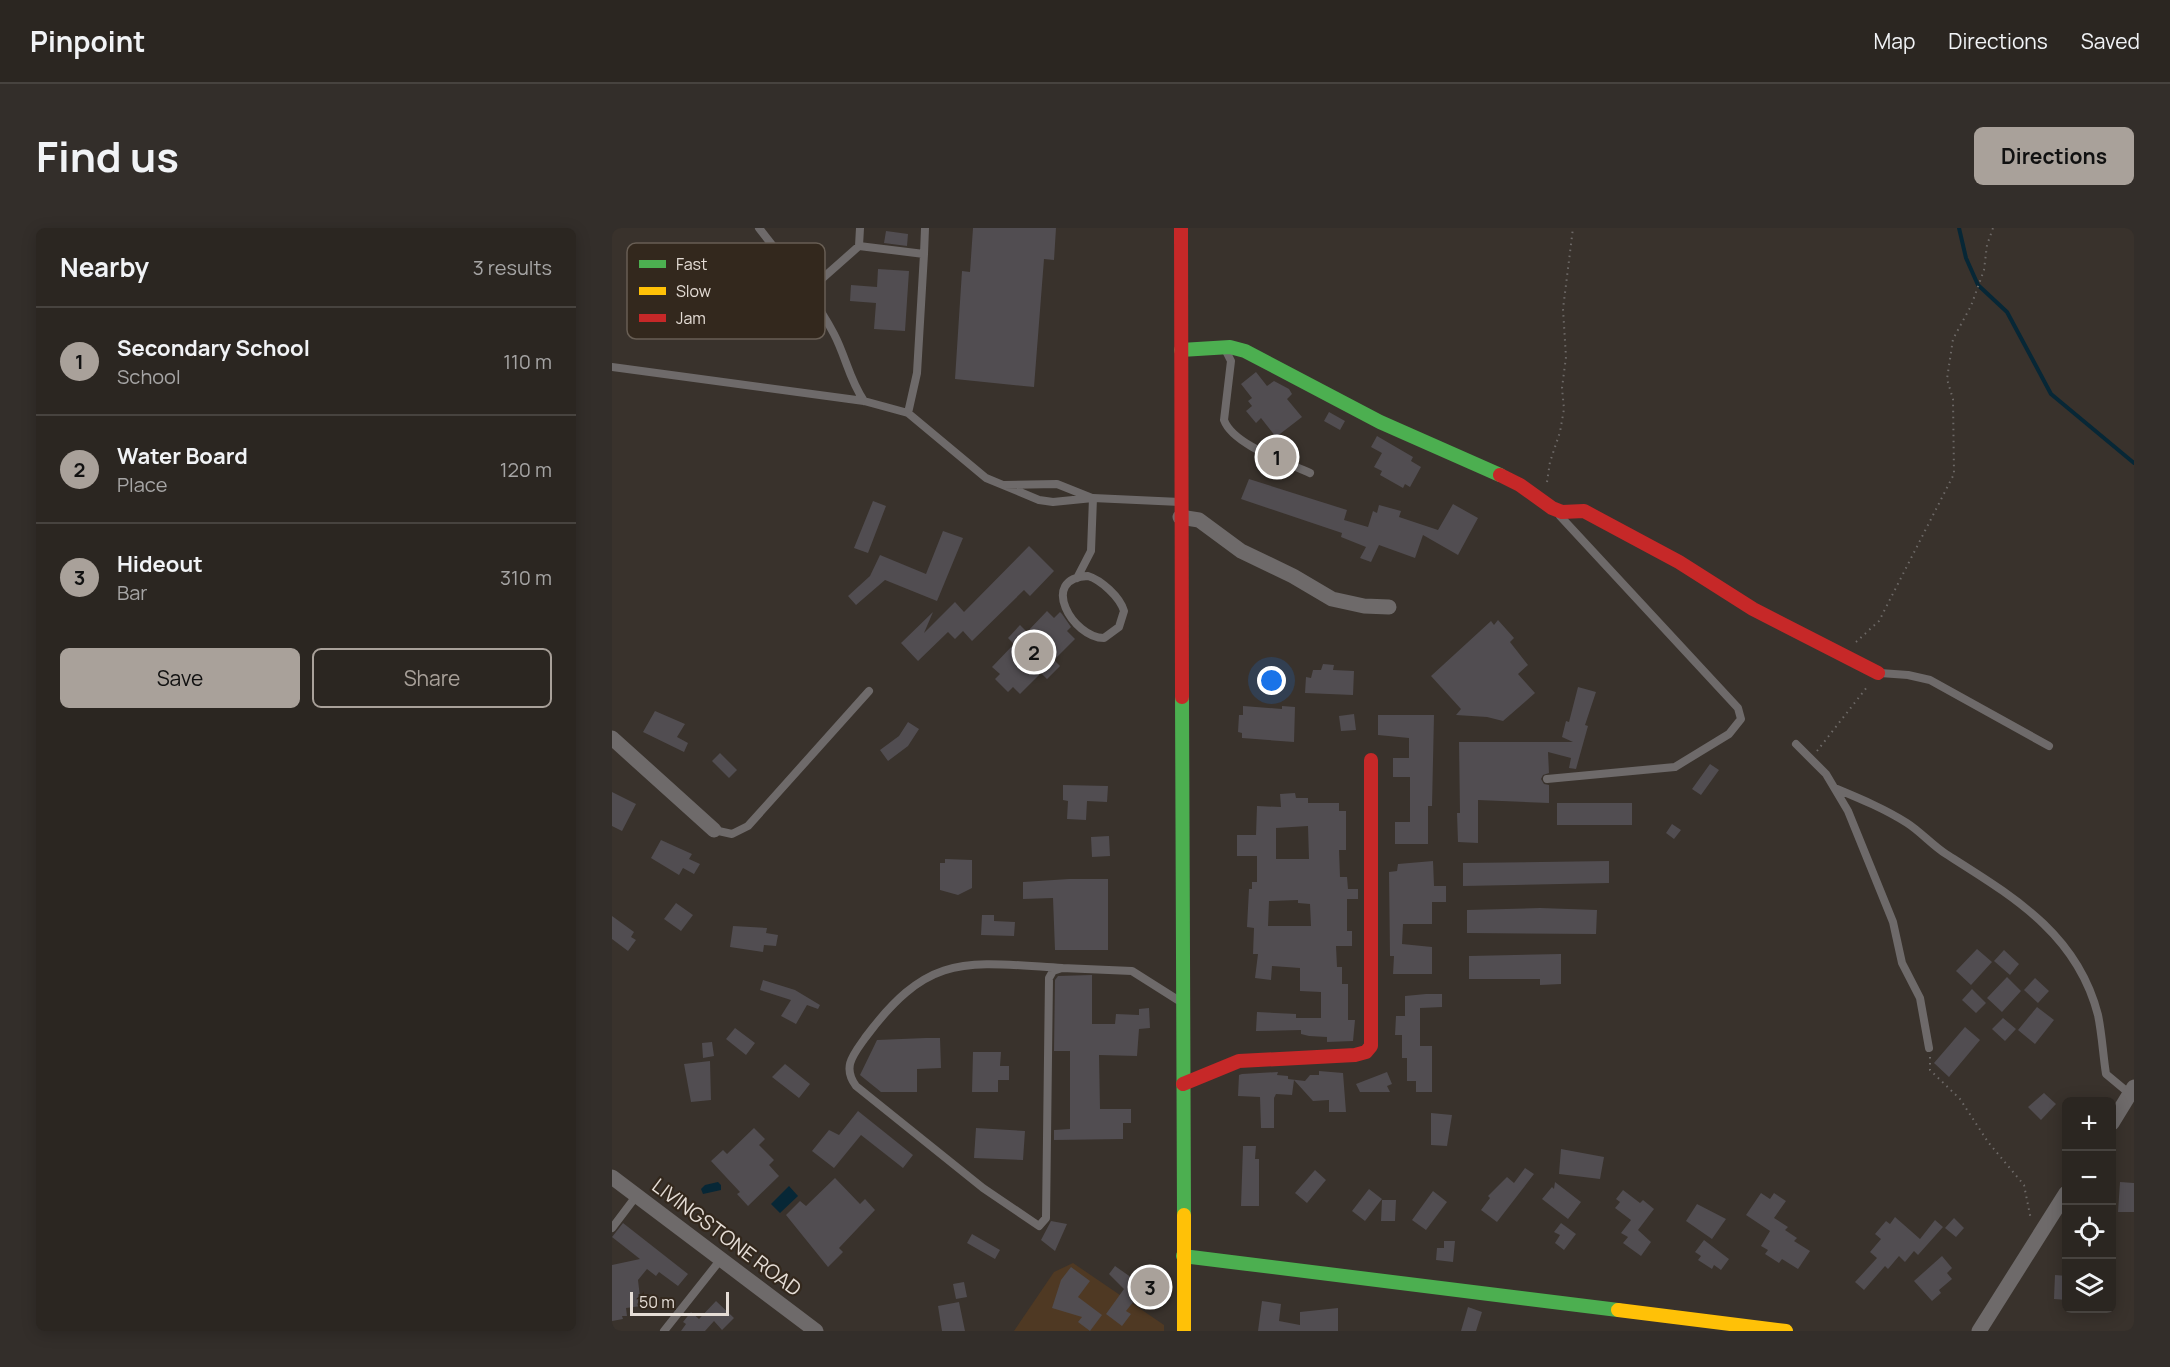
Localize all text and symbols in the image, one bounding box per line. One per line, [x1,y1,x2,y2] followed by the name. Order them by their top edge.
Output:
[30,22,145,60] text: Pinpoint
[1874,27,1915,55] text: Map
[1948,27,2048,55] text: Directions
[2081,27,2140,55] text: Saved
[36,127,179,185] text: Find us
[1974,127,2134,185] button: Directions
[627,243,825,339] legend
[60,249,149,285] text: Nearby
[676,253,707,275] text: Fast
[473,254,552,281] text: 3 results
[676,280,711,302] text: Slow
[676,307,706,329] text: Jam
[117,333,310,363] text: Secondary School
[75,348,84,375] text: 1
[503,348,552,375] text: 110 m
[117,363,181,390] text: School
[1258,434,1296,480] pin: 1
[117,441,248,471] text: Water Board
[74,456,85,483] text: 2
[500,456,552,483] text: 120 m
[117,471,167,498] text: Place
[117,549,203,579] text: Hideout
[74,564,85,591] text: 3
[500,564,552,591] text: 310 m
[117,579,148,606] text: Bar
[1014,630,1054,674] pin: 2
[60,648,300,708] button: Save
[312,648,552,708] button: Share
[1257,666,1286,695] your location
[2062,1097,2116,1313] map controls
[2062,1097,2116,1151] button: +
[2062,1151,2116,1205] button: −
[647,1172,807,1302] street label: LIVINGSTONE ROAD
[2062,1205,2116,1259] button: locate
[2062,1259,2116,1313] button: layers
[1130,1264,1170,1310] pin: 3
[630,1289,729,1316] scale bar
[639,1291,675,1313] text: 50 m

